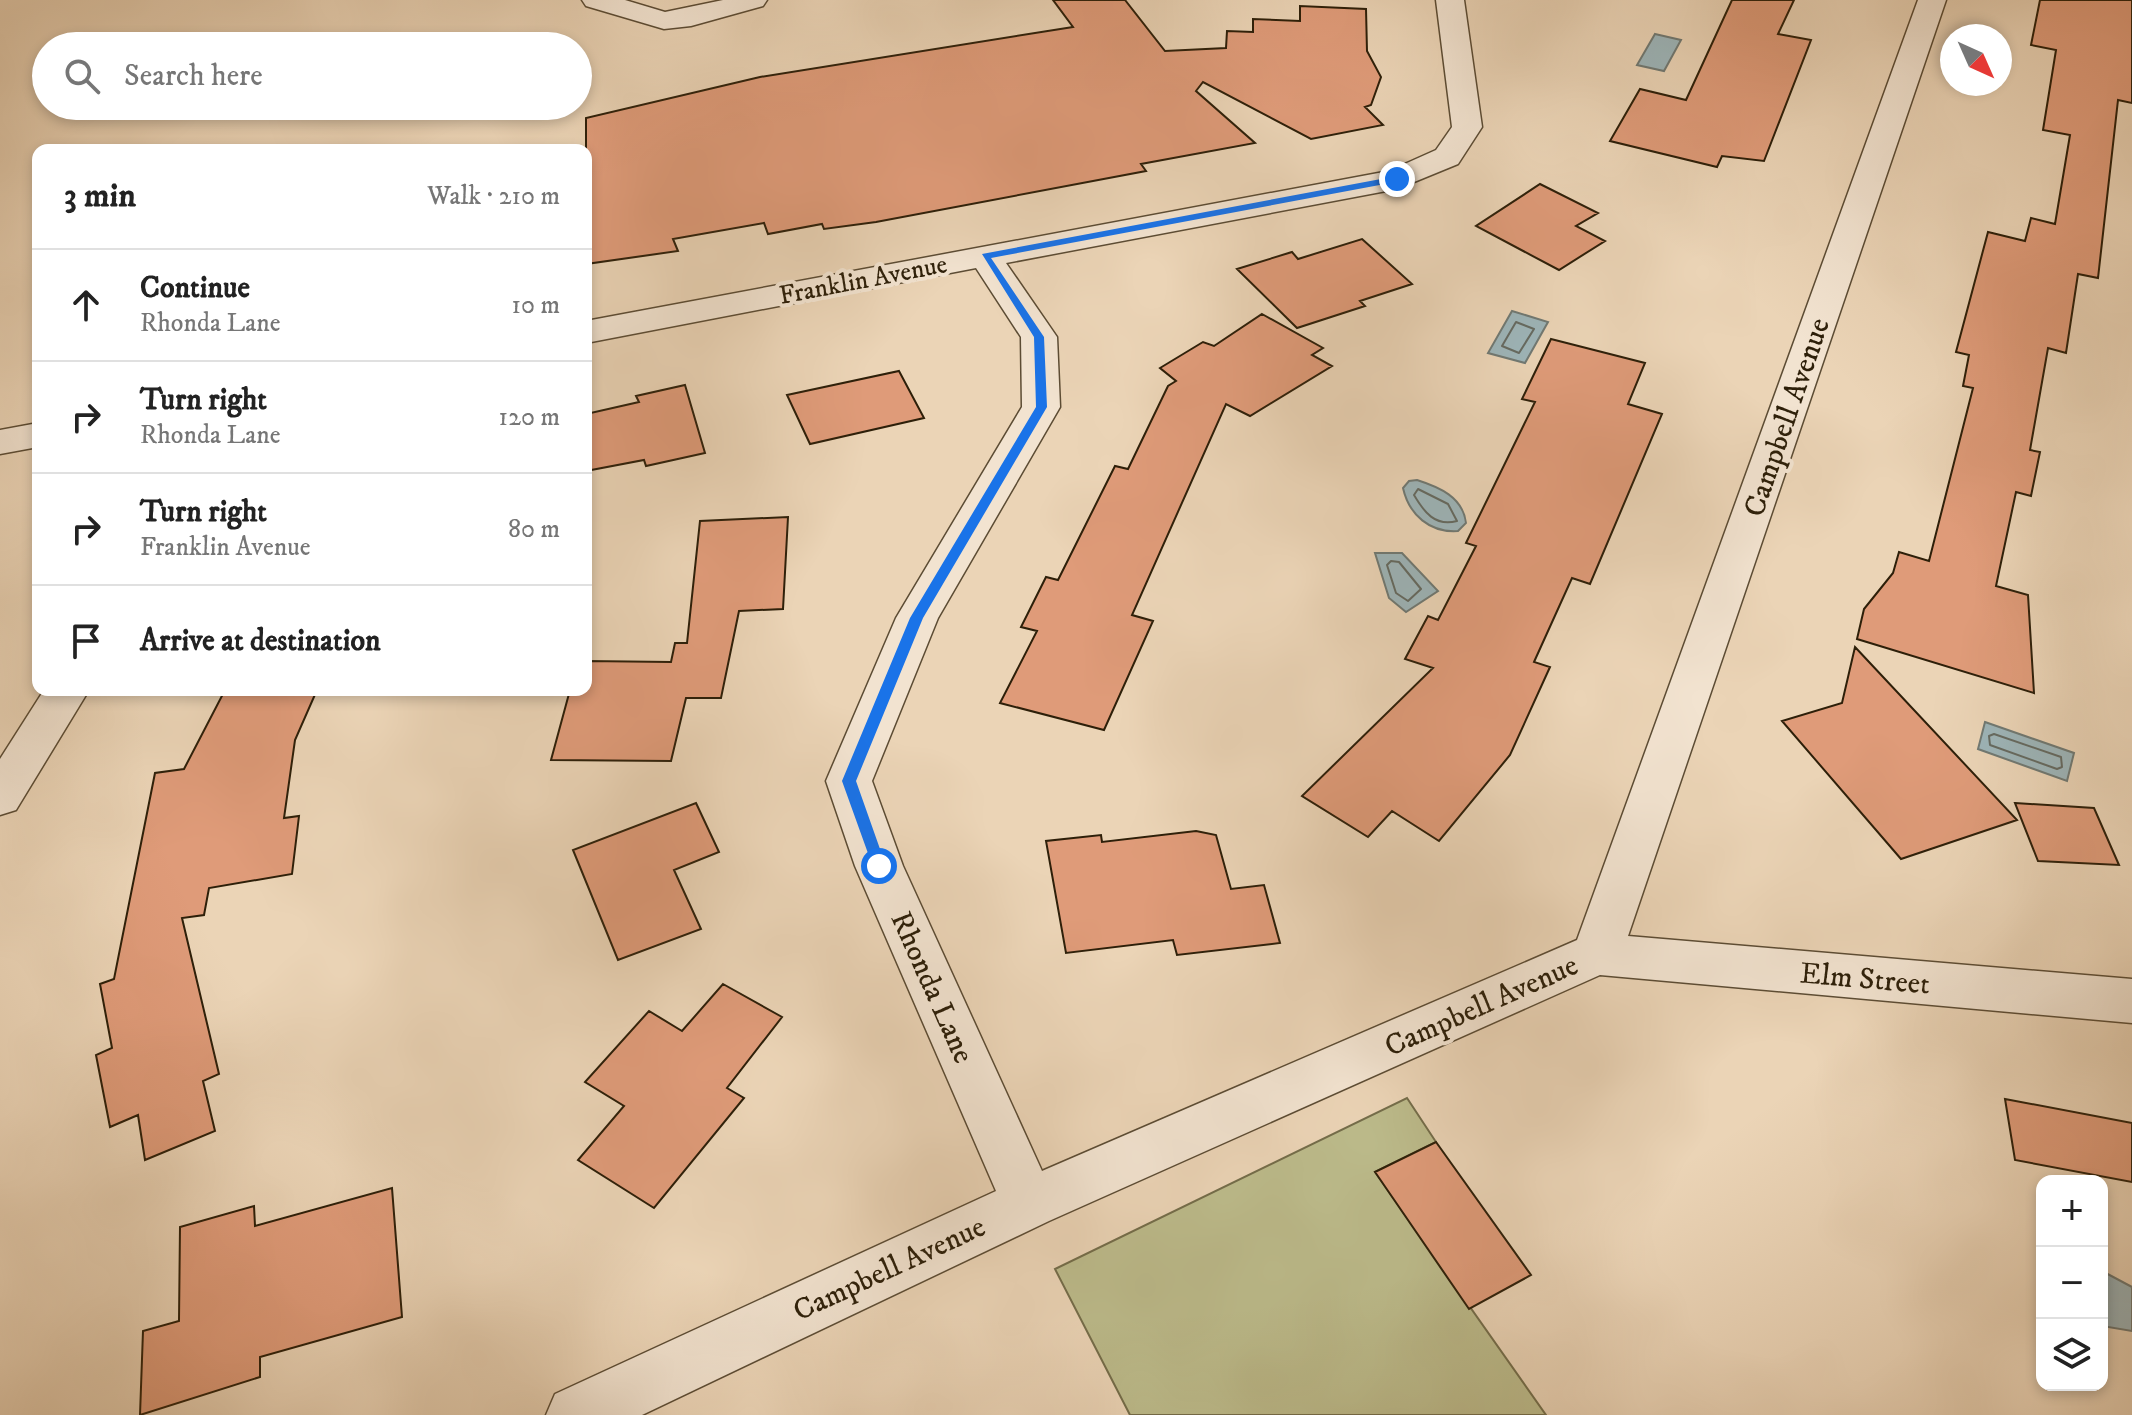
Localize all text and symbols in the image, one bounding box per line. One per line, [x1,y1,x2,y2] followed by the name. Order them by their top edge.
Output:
[1940,24,2012,96] north arrow
[32,32,592,120] search box
[60,54,104,98] icon: search
[124,58,263,95] text: Search here
[1379,161,1415,197] route end
[64,175,136,217] text: 3 min
[427,180,560,213] text: Walk · 210 m
[776,248,950,313] street label: Franklin Avenue
[140,270,250,307] text: Continue
[64,283,108,327] icon: ahead
[511,289,560,322] text: 10 m
[140,307,281,340] text: Rhonda Lane
[1736,313,1839,522] street label: Campbell Avenue
[140,382,267,419] text: Turn right
[64,395,108,439] icon: right
[499,401,560,434] text: 120 m
[140,419,281,452] text: Rhonda Lane
[140,494,267,531] text: Turn right
[64,507,108,551] icon: right
[508,513,560,546] text: 80 m
[140,531,311,564] text: Franklin Avenue
[64,619,108,663] icon: arrive
[140,623,381,660] text: Arrive at destination
[861,848,897,884] route start
[882,906,982,1069] street label: Rhonda Lane
[1379,947,1584,1066] street label: Campbell Avenue
[1798,955,1931,1004] street label: Elm Street
[2036,1175,2108,1391] map controls
[2036,1175,2108,1247] button: +
[788,1209,992,1330] street label: Campbell Avenue
[2036,1247,2108,1319] button: −
[2036,1319,2108,1391] button: layers

